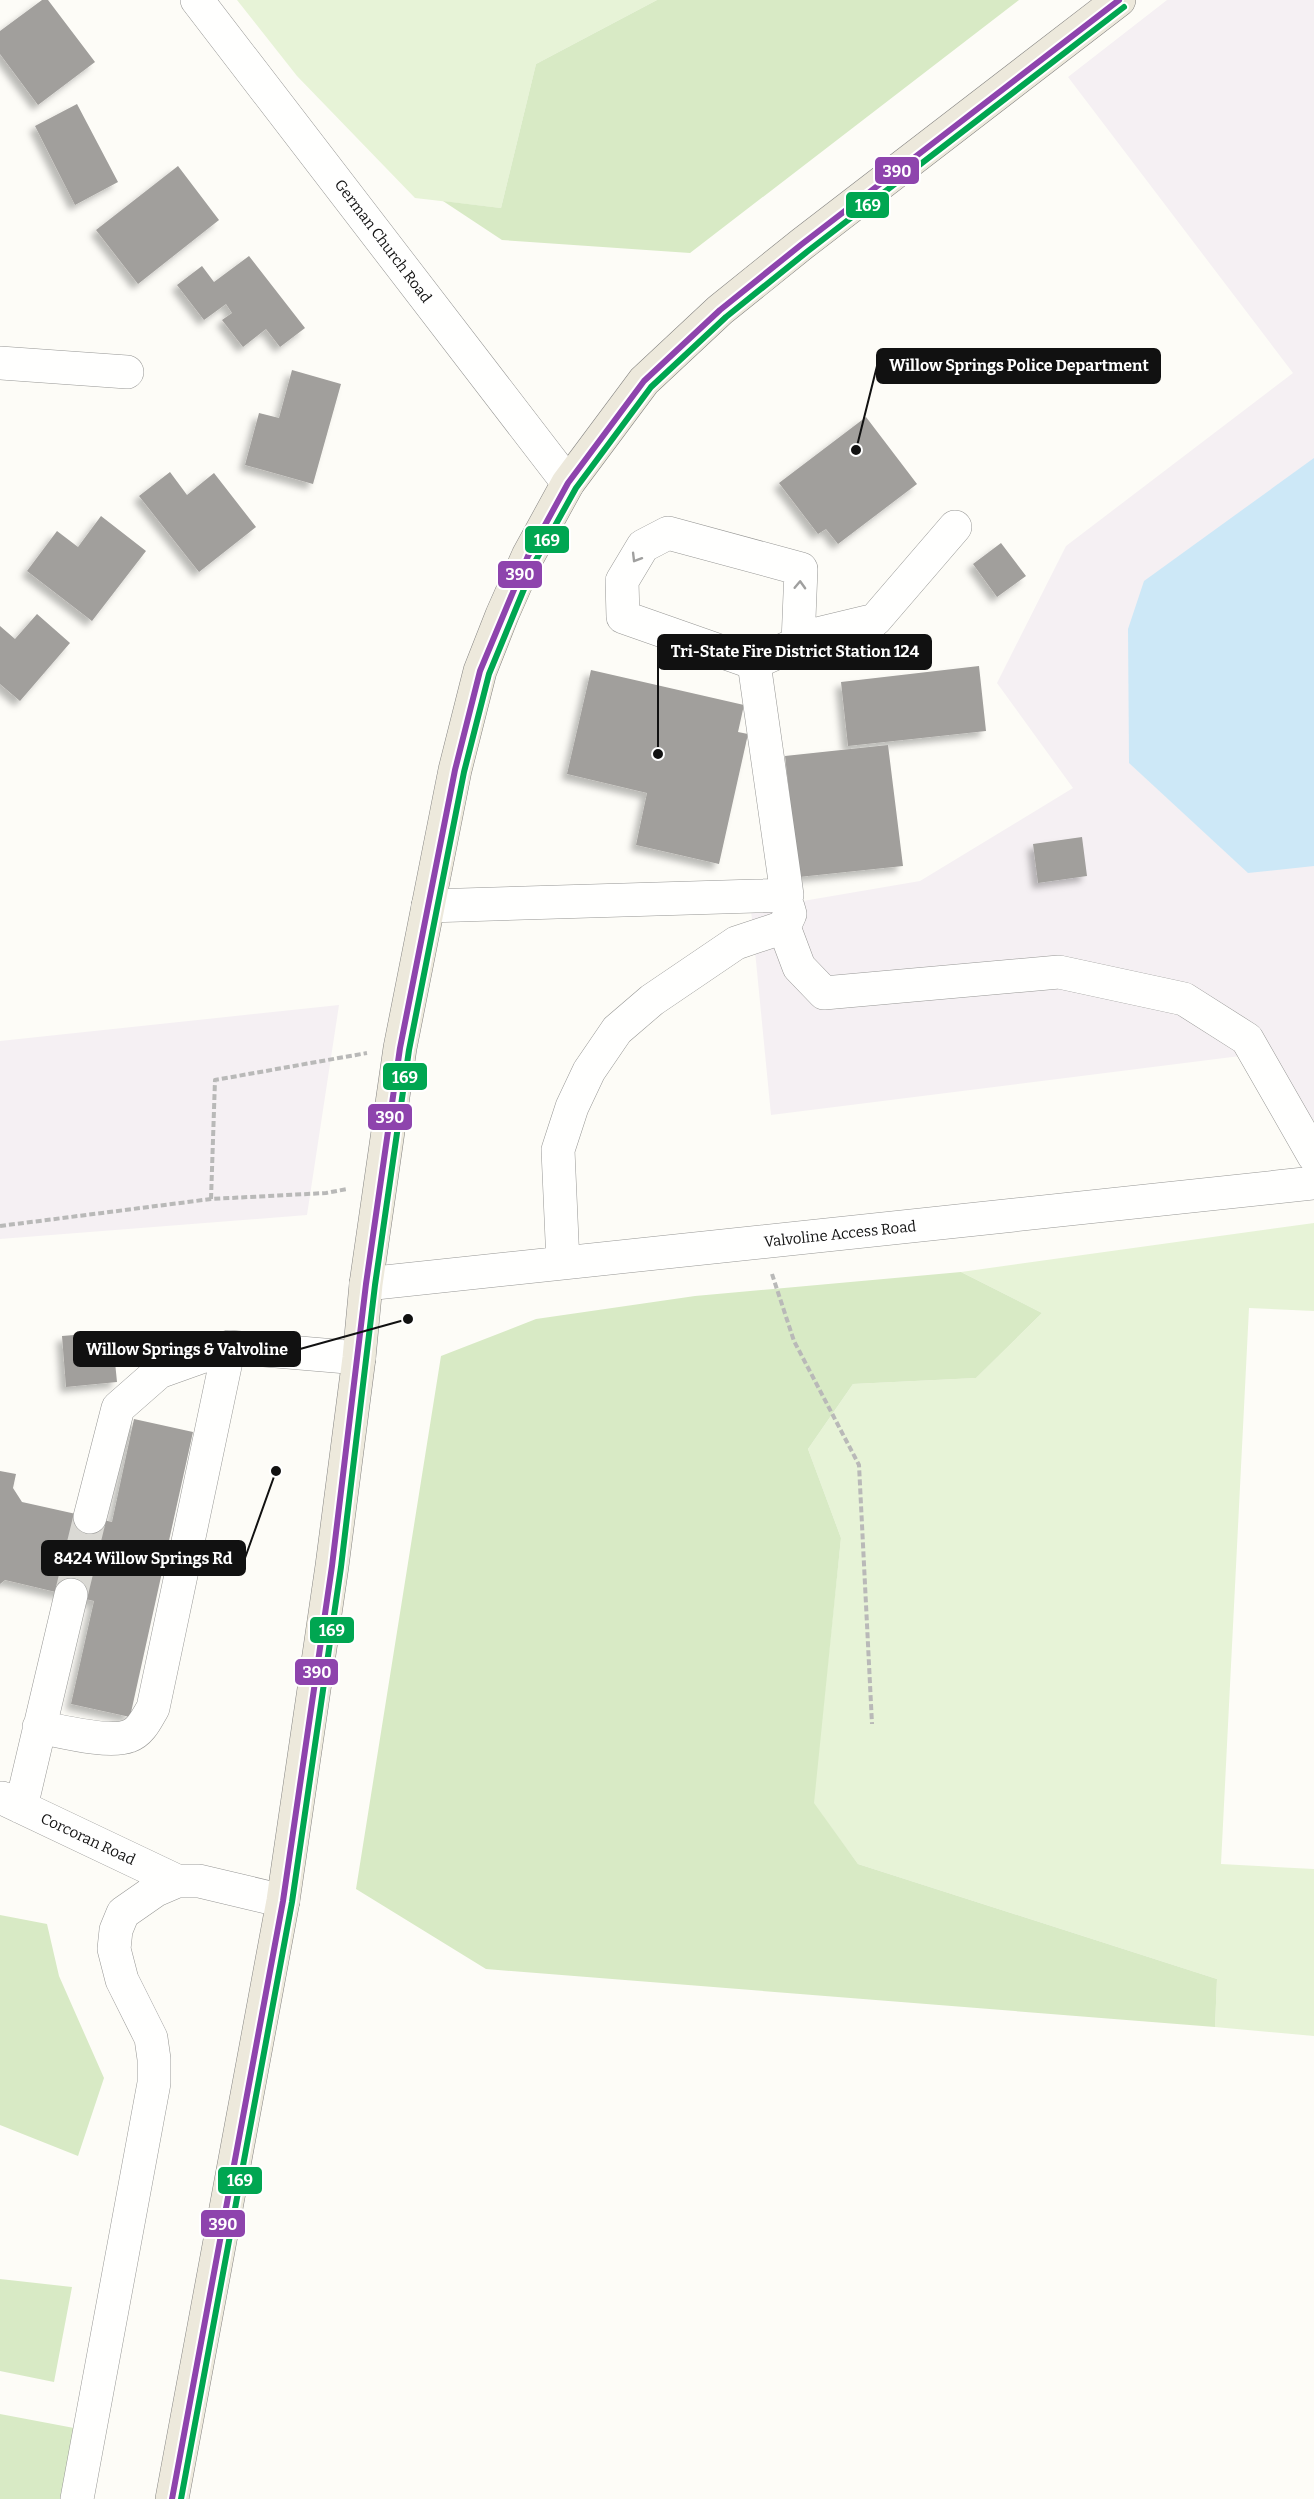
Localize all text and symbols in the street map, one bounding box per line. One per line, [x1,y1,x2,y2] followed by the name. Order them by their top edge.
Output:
[874,156,920,185] line badge: 390
[883,162,911,181] text: 390
[331,176,435,306] street label: German Church Road
[845,191,890,219] line badge: 169
[855,196,881,215] text: 169
[877,349,1160,383] callout: Willow Springs Police Department
[889,356,1149,375] text: Willow Springs Police Department
[524,525,570,554] line badge: 169
[534,531,560,550] text: 169
[632,552,643,562] one-way arrow
[497,560,543,589] line badge: 390
[506,565,534,584] text: 390
[794,580,807,589] one-way arrow
[658,635,931,669] callout: Tri-State Fire District Station 124
[671,642,920,661] text: Tri-State Fire District Station 124
[382,1062,428,1091] line badge: 169
[392,1068,418,1087] text: 169
[367,1103,413,1131] line badge: 390
[376,1108,404,1127] text: 390
[763,1217,917,1251] street label: Valvoline Access Road
[74,1332,300,1366] callout: Willow Springs & Valvoline
[86,1340,288,1359] text: Willow Springs & Valvoline
[42,1541,245,1575] callout: 8424 Willow Springs Rd
[54,1549,233,1568] text: 8424 Willow Springs Rd
[309,1616,355,1644] line badge: 169
[319,1621,345,1640] text: 169
[294,1658,339,1686] line badge: 390
[303,1663,331,1682] text: 390
[38,1809,138,1869] street label: Corcoran Road
[217,2166,263,2195] line badge: 169
[227,2171,253,2190] text: 169
[200,2209,246,2238] line badge: 390
[209,2215,237,2234] text: 390

